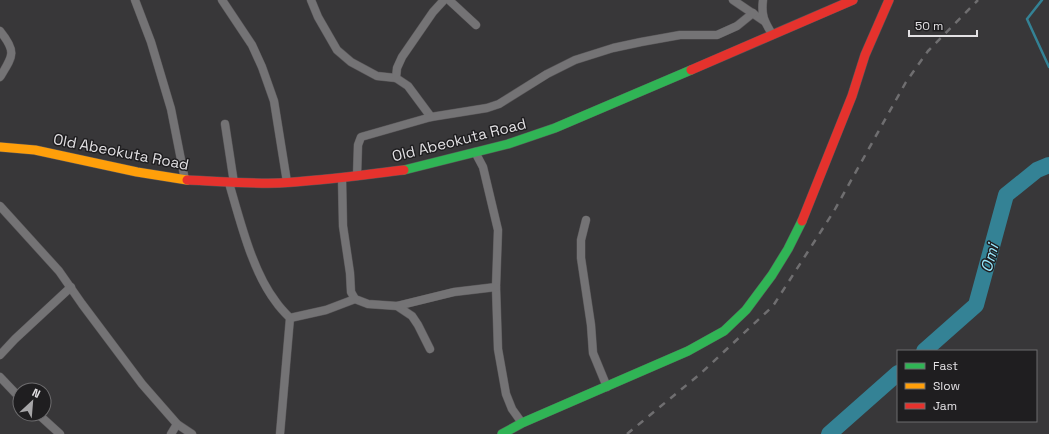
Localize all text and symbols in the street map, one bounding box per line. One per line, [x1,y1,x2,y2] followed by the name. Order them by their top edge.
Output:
[909,12,977,38] scale bar
[915,18,943,34] text: 50 m
[390,114,528,165] street label: Old Abeokuta Road
[52,129,190,174] street label: Old Abeokuta Road
[976,240,1004,275] water label: Omi
[897,350,1037,422] legend
[933,358,958,374] text: Fast
[933,378,960,394] text: Slow
[12,382,52,422] north arrow
[30,385,43,401] text: N
[933,398,957,414] text: Jam

